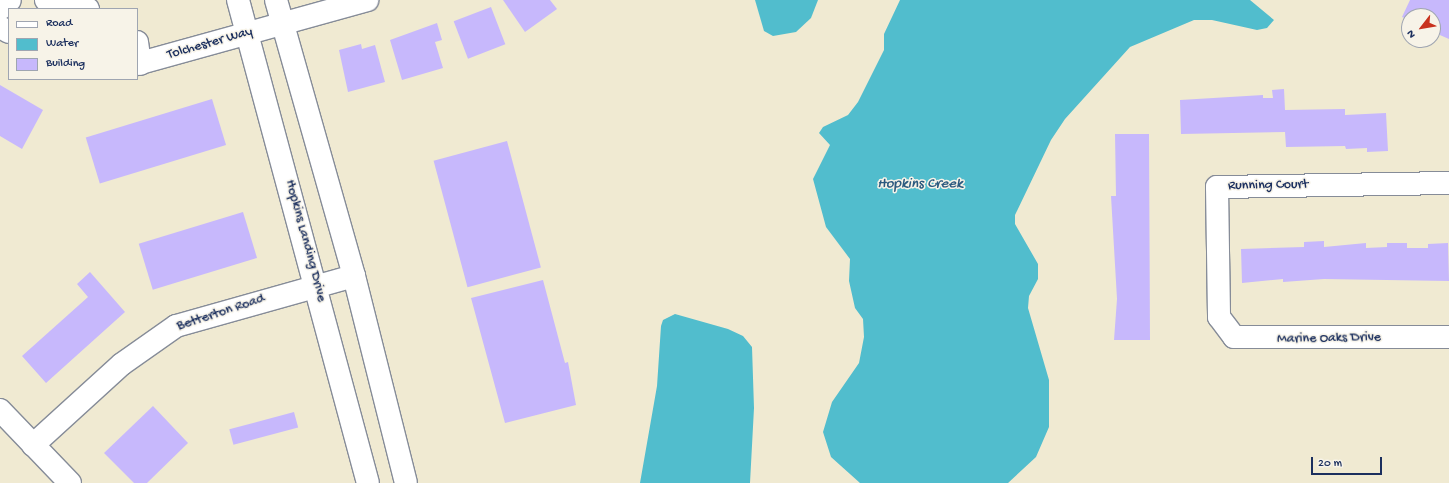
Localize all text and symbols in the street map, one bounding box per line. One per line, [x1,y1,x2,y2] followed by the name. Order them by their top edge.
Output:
[8,8,138,80] legend
[1401,8,1441,48] north arrow
[46,17,72,31] text: Road
[165,24,255,64] street label: Tolchester Way
[1405,27,1419,40] text: N
[46,37,78,51] text: Water
[46,57,85,71] text: Building
[877,176,963,194] water label: Hopkins Creek
[1228,177,1308,195] street label: Running Court
[281,178,329,304] street label: Hopkins Landing Drive
[175,291,267,335] street label: Betterton Road
[1277,330,1381,348] street label: Marine Oaks Drive
[1313,449,1384,475] scale bar
[1318,457,1342,471] text: 20 m

